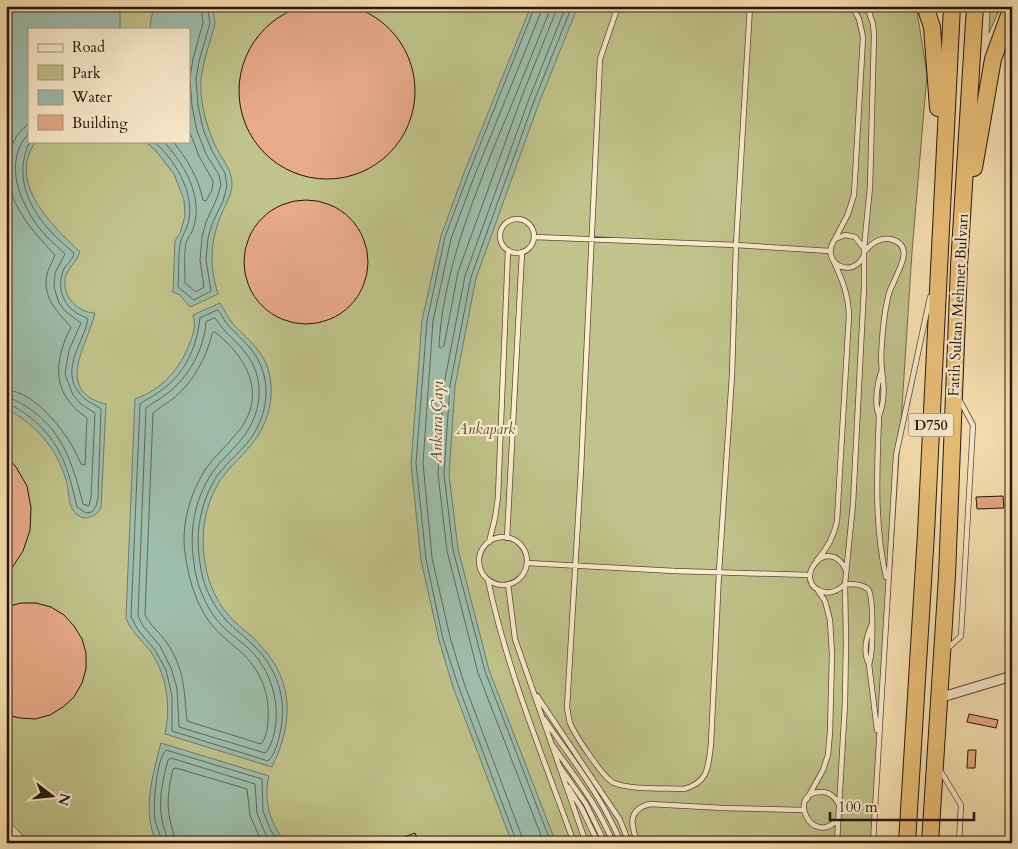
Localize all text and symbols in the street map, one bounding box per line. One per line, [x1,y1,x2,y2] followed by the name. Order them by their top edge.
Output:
[28,28,190,142] legend
[72,37,105,57] text: Road
[72,63,101,83] text: Park
[71,87,113,107] text: Water
[72,113,128,133] text: Building
[943,213,973,397] street label: Fatih Sultan Mehmet Bulvarı
[425,380,449,464] water label: Ankara Çayı
[908,414,954,436] road number: D750
[456,419,516,439] park label: Ankapark
[28,772,78,822] north arrow
[830,789,974,821] scale bar
[53,791,75,808] text: N
[838,797,878,817] text: 100 m

